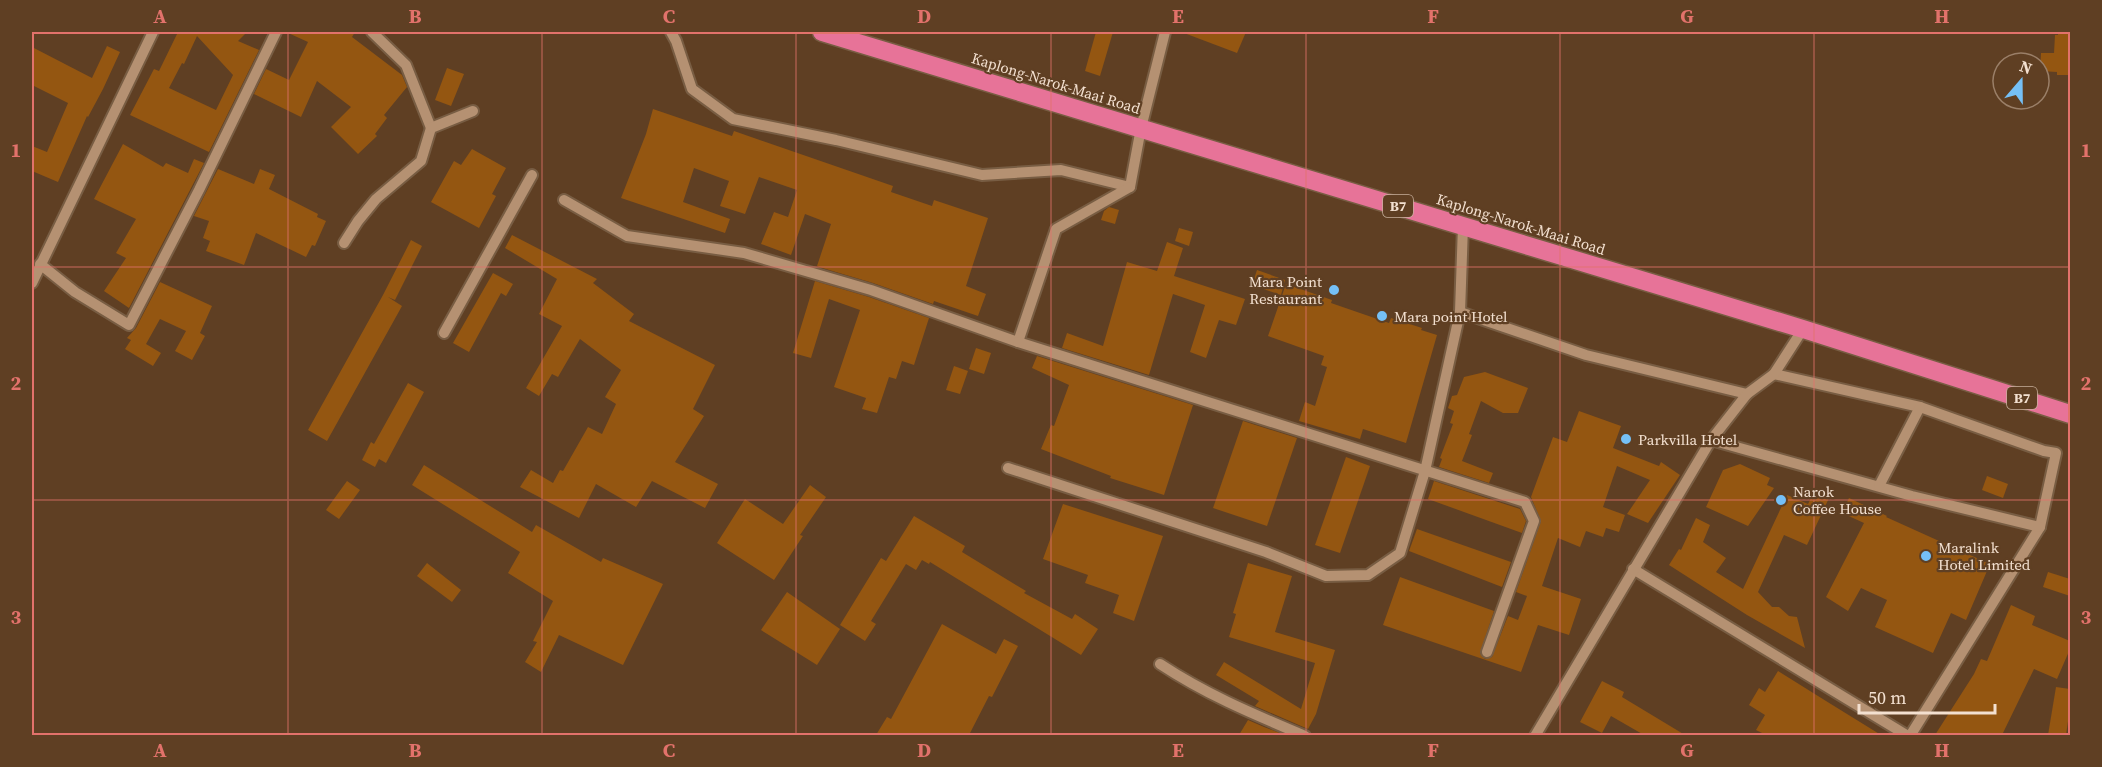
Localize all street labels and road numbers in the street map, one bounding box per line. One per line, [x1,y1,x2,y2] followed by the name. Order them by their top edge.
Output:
[969,47,1143,119] street label: Kaplong-Narok-Maai Road
[1434,188,1608,260] street label: Kaplong-Narok-Maai Road
[1383,195,1413,217] road number: B7
[2007,387,2037,409] road number: B7

